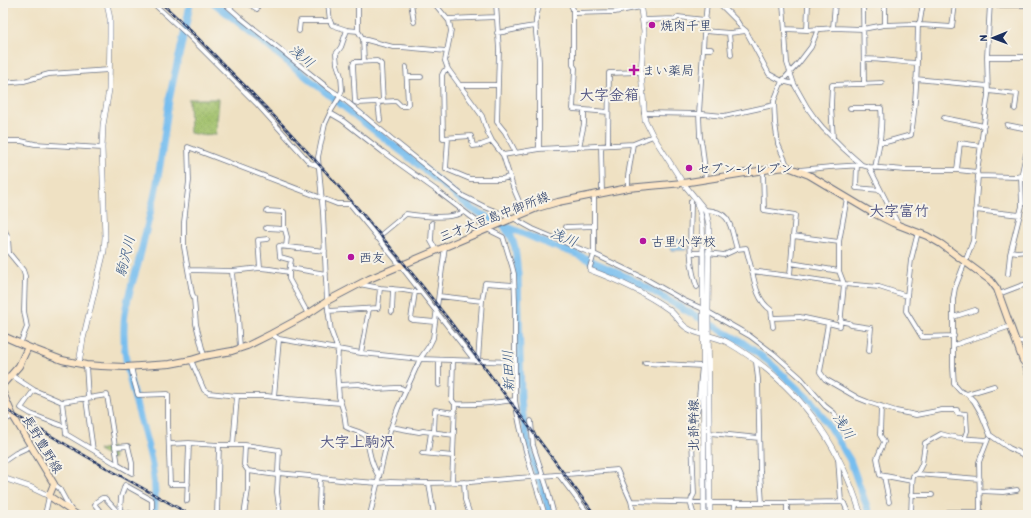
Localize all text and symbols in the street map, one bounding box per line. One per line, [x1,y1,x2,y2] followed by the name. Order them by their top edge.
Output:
[660,16,712,34] place label: 焼肉千里
[973,18,1013,58] north arrow
[647,20,657,30] marker: 焼肉千里
[976,35,990,41] text: N
[285,39,319,72] water label: 浅川
[642,61,694,79] place label: まい薬局
[629,65,639,75] marker: まい薬局
[579,84,639,105] district label: 大字金箱
[697,159,793,177] place label: セブン-イレブン
[684,163,694,173] marker: セブン-イレブン
[436,186,553,245] street label: 三才大豆島中御所線
[869,200,929,221] district label: 大字富竹
[548,222,581,251] water label: 浅川
[651,232,716,250] place label: 古里小学校
[110,233,139,279] water label: 駒沢川
[638,236,648,246] marker: 古里小学校
[359,248,385,266] place label: 西友
[346,252,356,262] marker: 西友
[497,350,518,392] water label: 新田川
[684,398,702,451] street label: 北部幹線
[829,409,860,443] water label: 浅川
[19,412,68,477] street label: 長野豊野線
[319,431,395,452] district label: 大字上駒沢

